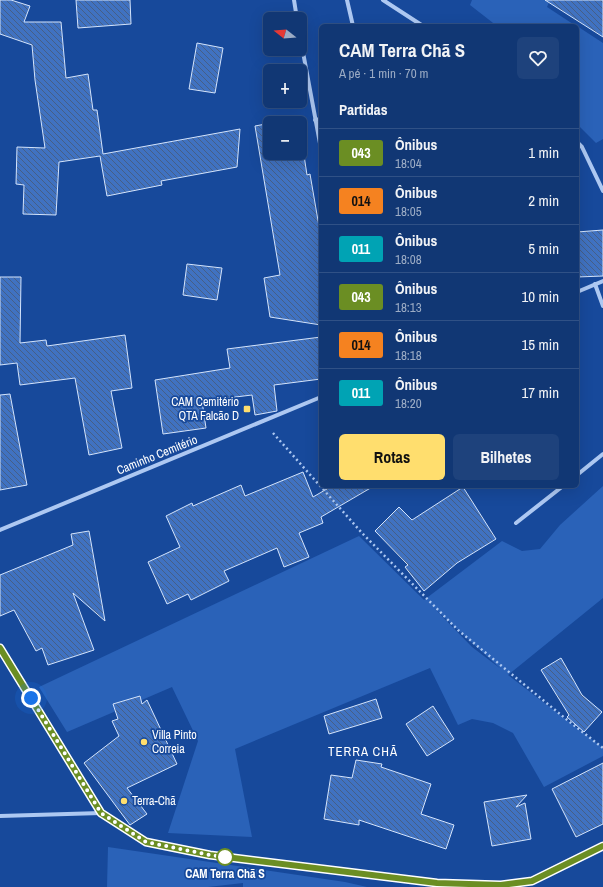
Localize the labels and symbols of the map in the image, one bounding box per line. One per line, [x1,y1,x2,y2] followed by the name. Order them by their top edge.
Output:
[263,12,307,56] north arrow
[171,394,239,424] place label: CAM Cemitério QTA Falcão D
[242,404,252,414] marker: CAM Cemitério QTA Falcão D
[114,431,200,479] street label: Caminho Cemitério
[21,688,41,708] your location
[152,727,197,757] place label: Villa Pinto Correia
[139,737,149,747] marker: Villa Pinto Correia
[328,743,398,760] district label: TERRA CHÃ
[132,793,176,809] place label: Terra-Chã
[119,796,129,806] marker: Terra-Chã
[216,848,234,866] marker: CAM Terra Chã S
[185,866,265,882] place label: CAM Terra Chã S

